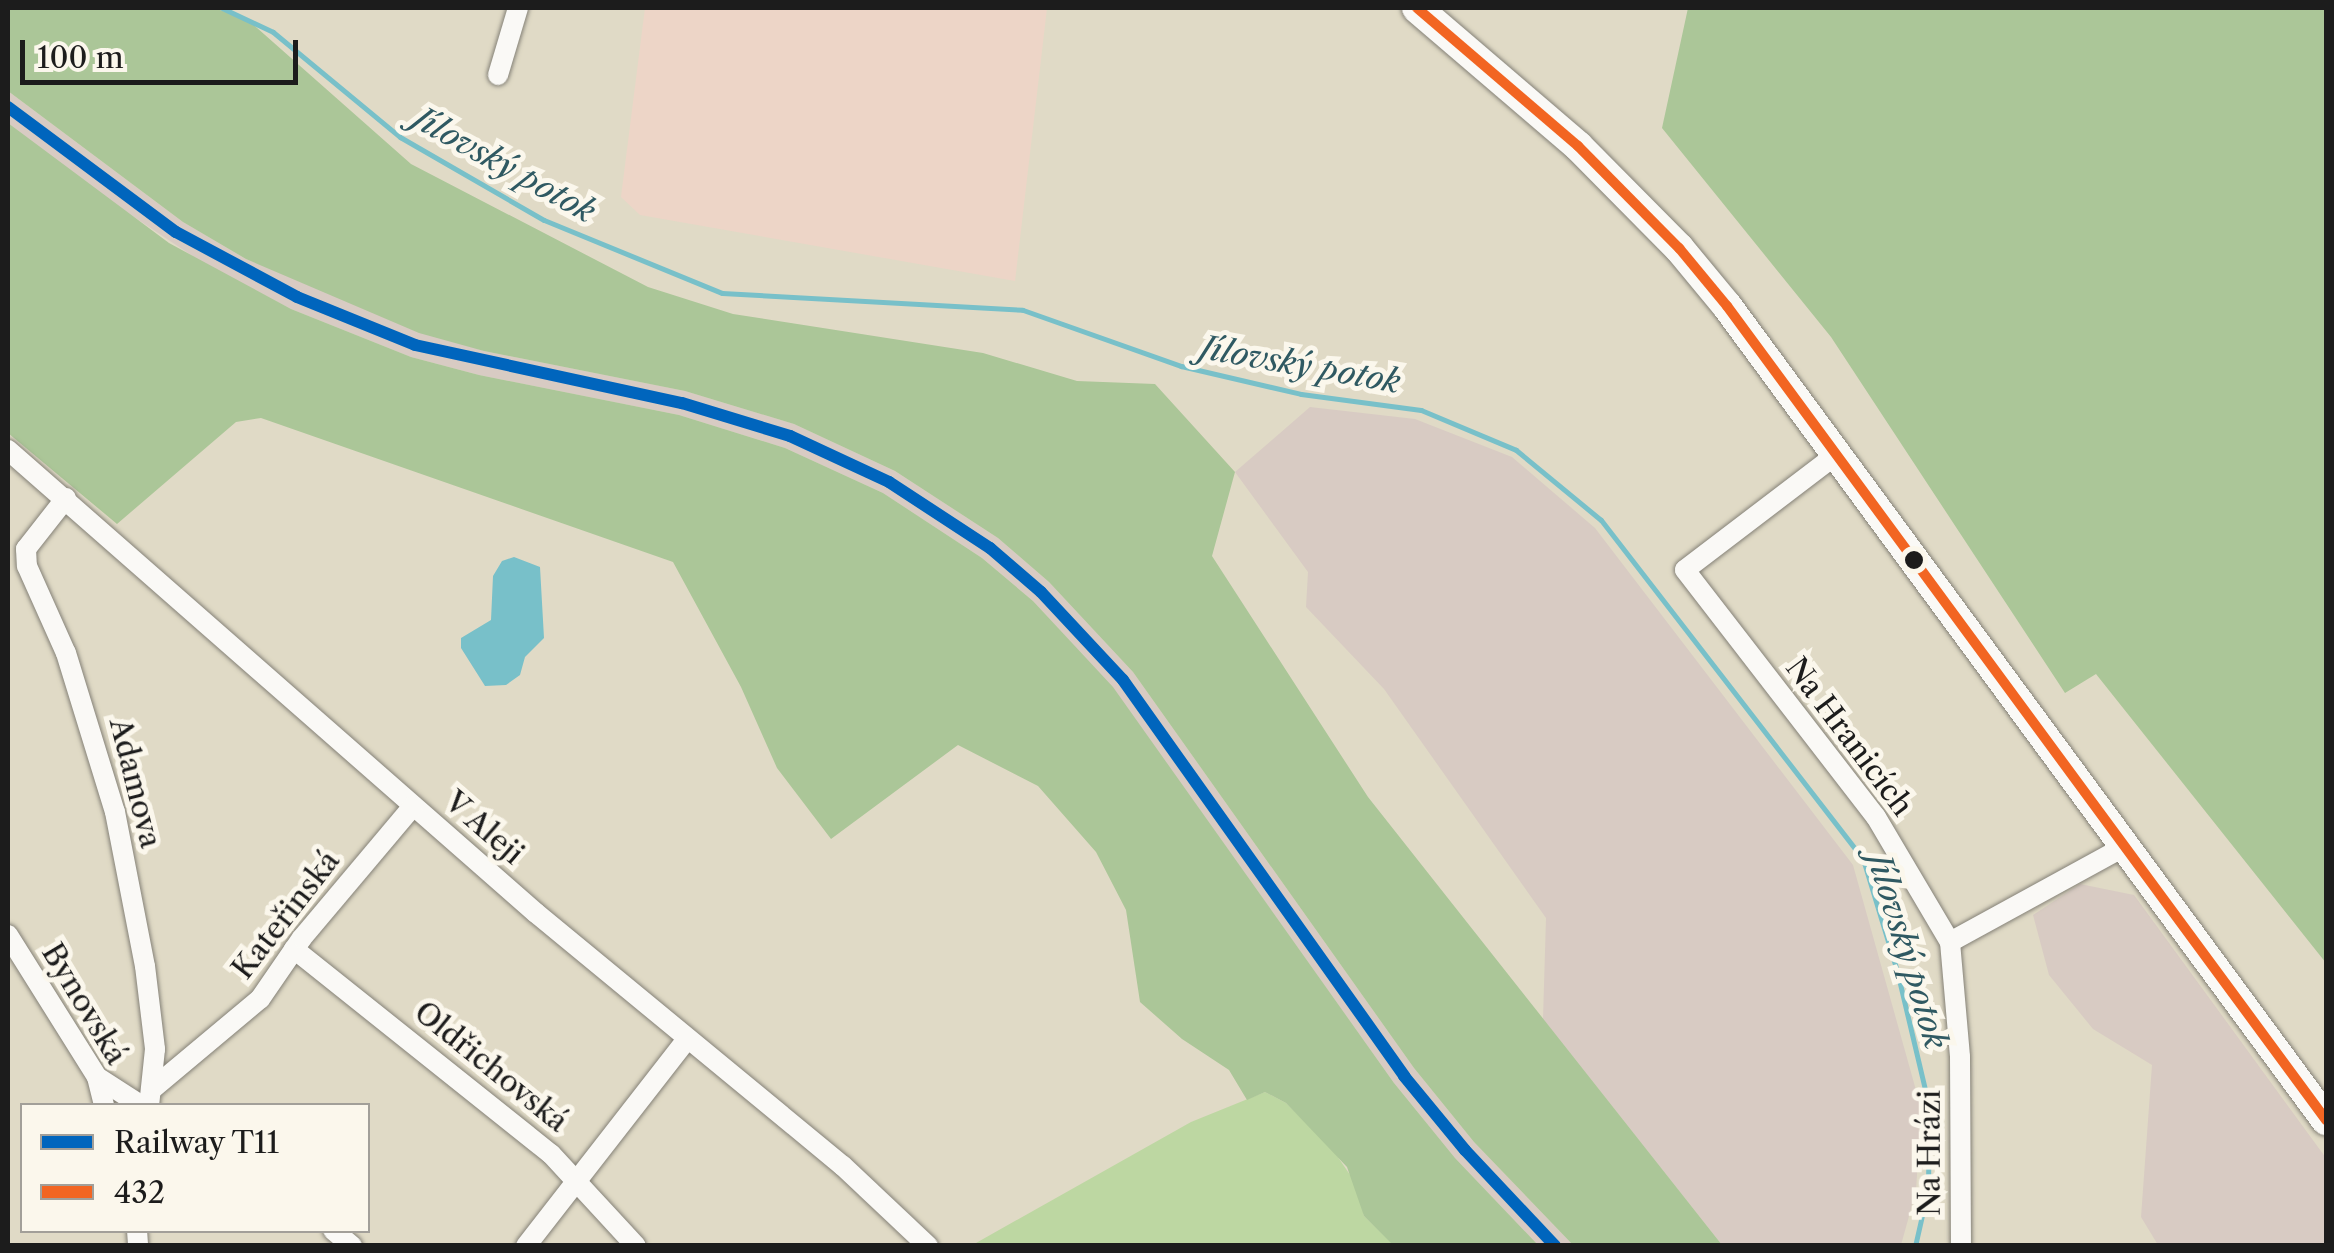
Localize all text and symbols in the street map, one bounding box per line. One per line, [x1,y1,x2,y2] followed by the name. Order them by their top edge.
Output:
[25,20,302,82] scale bar
[37,39,124,76] text: 100 m
[406,99,602,231] water label: Jílovský potok
[1197,328,1403,402] water label: Jílovský potok
[1904,550,1924,570] unlabelled marker
[1778,651,1920,823] street label: Na Hranicích
[102,714,168,852] street label: Adamova
[436,783,532,873] street label: V Aleji
[225,844,347,986] street label: Kateřinská
[1859,848,1955,1054] water label: Jílovský potok
[34,937,134,1071] street label: Bynovská
[407,994,575,1140] street label: Oldřichovská
[1912,1090,1948,1216] street label: Na Hrázi
[20,1103,370,1233] legend
[114,1124,279,1161] text: Railway T11
[114,1174,165,1211] text: 432

